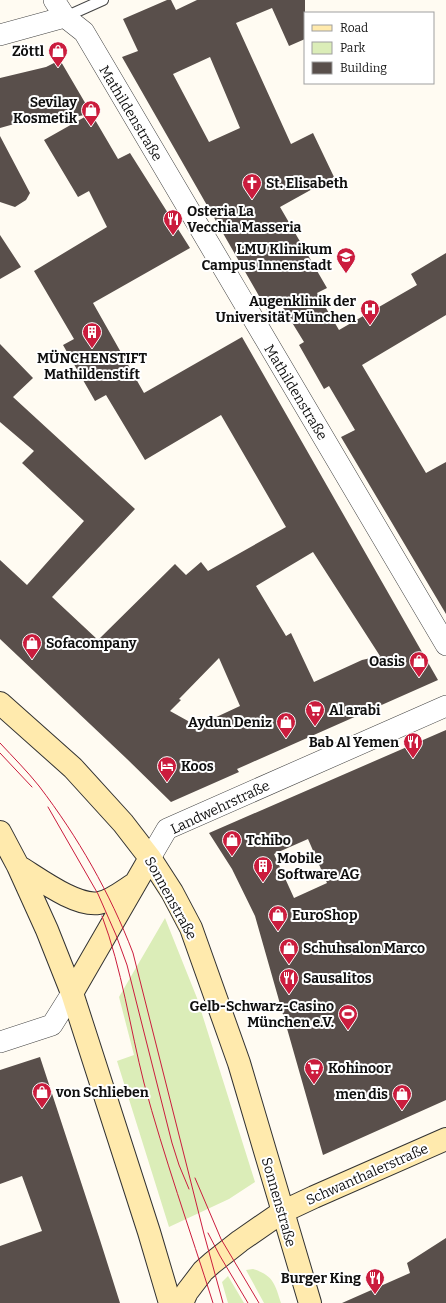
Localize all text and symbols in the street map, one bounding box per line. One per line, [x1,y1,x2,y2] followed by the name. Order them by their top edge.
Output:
[304,12,434,84] legend
[340,21,368,35] text: Road
[47,40,69,68] shop icon: Zöttl
[340,41,366,55] text: Park
[12,43,45,60] place label: Zöttl
[340,61,387,75] text: Building
[95,62,166,164] street label: Mathildenstraße
[13,94,78,127] place label: Sevilay Kosmetik
[80,99,102,127] shop icon: Sevilay Kosmetik
[241,172,263,200] church icon: St. Elisabeth
[266,175,348,192] place label: St. Elisabeth
[187,203,302,236] place label: Osteria La Vecchia Masseria
[162,208,184,236] restaurant icon: Osteria La Vecchia Masseria
[201,241,333,274] place label: LMU Klinikum Campus Innenstadt
[335,246,357,274] school or university icon: LMU Klinikum Campus Innenstadt
[215,293,356,326] place label: Augenklinik der Universität München
[359,298,381,326] hospital icon: Augenklinik der Universität München
[81,321,103,349] building icon: MÜNCHENSTIFT Mathildenstift
[260,341,331,443] street label: Mathildenstraße
[37,349,147,383] place label: MÜNCHENSTIFT Mathildenstift
[21,632,43,660] shop icon: Sofacompany
[46,635,137,652] place label: Sofacompany
[408,650,430,678] shop icon: Oasis
[369,653,405,670] place label: Oasis
[304,699,326,727] supermarket icon: Al arabi
[329,702,381,719] place label: Al arabi
[275,711,297,739] shop icon: Aydun Deniz
[188,714,272,731] place label: Aydun Deniz
[402,731,424,759] restaurant icon: Bab Al Yemen
[309,734,399,751] place label: Bab Al Yemen
[156,755,178,783] hotel icon: Koos
[181,758,214,775] place label: Koos
[168,777,272,838] street label: Landwehrstraße
[221,829,243,857] shop icon: Tchibo
[246,832,291,849] place label: Tchibo
[277,850,360,883] place label: Mobile Software AG
[141,854,200,943] street label: Sonnenstraße
[252,855,274,883] building icon: Mobile Software AG
[267,904,289,932] shop icon: EuroShop
[292,907,358,924] place label: EuroShop
[278,937,300,965] shop icon: Schuhsalon Marco
[303,940,425,957] place label: Schuhsalon Marco
[278,967,300,995] restaurant icon: Sausalitos
[303,970,372,987] place label: Sausalitos
[189,998,334,1031] place label: Gelb-Schwarz-Casino München e.V.
[337,1003,359,1031] sports icon: Gelb-Schwarz-Casino München e.V.
[303,1057,325,1085] supermarket icon: Kohinoor
[328,1060,391,1077] place label: Kohinoor
[31,1081,53,1109] shop icon: von Schlieben
[391,1083,413,1111] shop icon: men dis
[55,1084,149,1101] place label: von Schlieben
[336,1086,388,1103] place label: men dis
[304,1140,431,1209] street label: Schwanthalerstraße
[258,1155,299,1249] street label: Sonnenstraße
[364,1267,386,1295] restaurant icon: Burger King
[281,1270,361,1287] place label: Burger King

